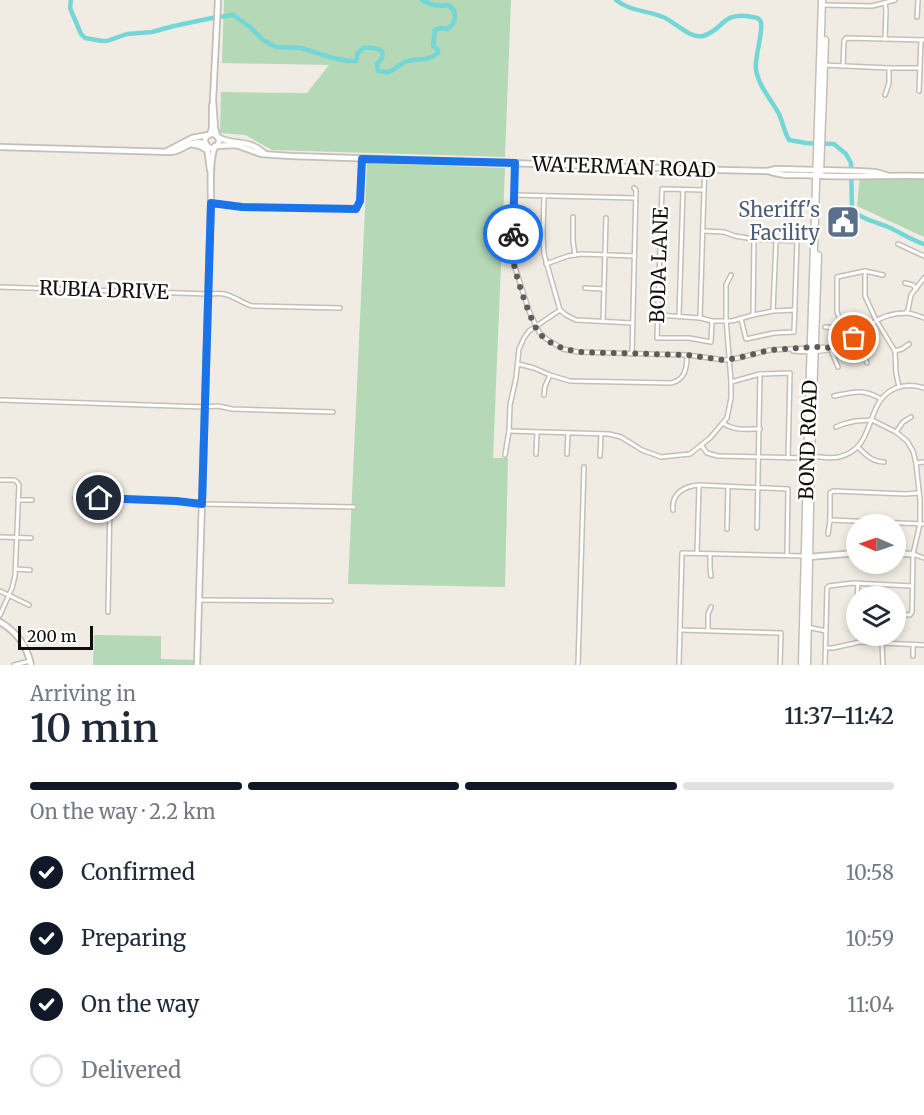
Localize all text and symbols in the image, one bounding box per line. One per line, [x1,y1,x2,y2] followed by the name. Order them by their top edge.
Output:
[531,151,716,182] street label: WATERMAN ROAD
[738,197,820,245] place label: Sheriff's Facility
[483,204,543,264] courier
[825,204,861,240] public building icon: Sheriff's Facility
[644,206,673,324] street label: BODA LANE
[497,218,530,251] icon: bike
[39,275,170,304] street label: RUBIA DRIVE
[828,312,879,363] pin
[837,321,870,354] icon: bag
[793,379,822,500] street label: BOND ROAD
[73,472,124,523] pin
[82,481,115,514] icon: home
[846,514,906,574] north arrow
[846,514,906,646] map controls
[846,586,906,646] button: layers
[18,623,93,650] scale bar
[27,626,77,646] text: 200 m
[30,681,136,706] text: Arriving in
[784,702,894,730] text: 11:37–11:42
[30,704,159,753] text: 10 min
[30,799,216,824] text: On the way · 2.2 km
[30,856,63,889] icon: check
[81,858,195,886] text: Confirmed
[846,860,894,885] text: 10:58
[30,922,63,955] icon: check
[81,924,186,952] text: Preparing
[846,926,894,951] text: 10:59
[30,988,63,1021] icon: check
[81,990,199,1018] text: On the way
[847,992,894,1017] text: 11:04
[81,1056,181,1084] text: Delivered

